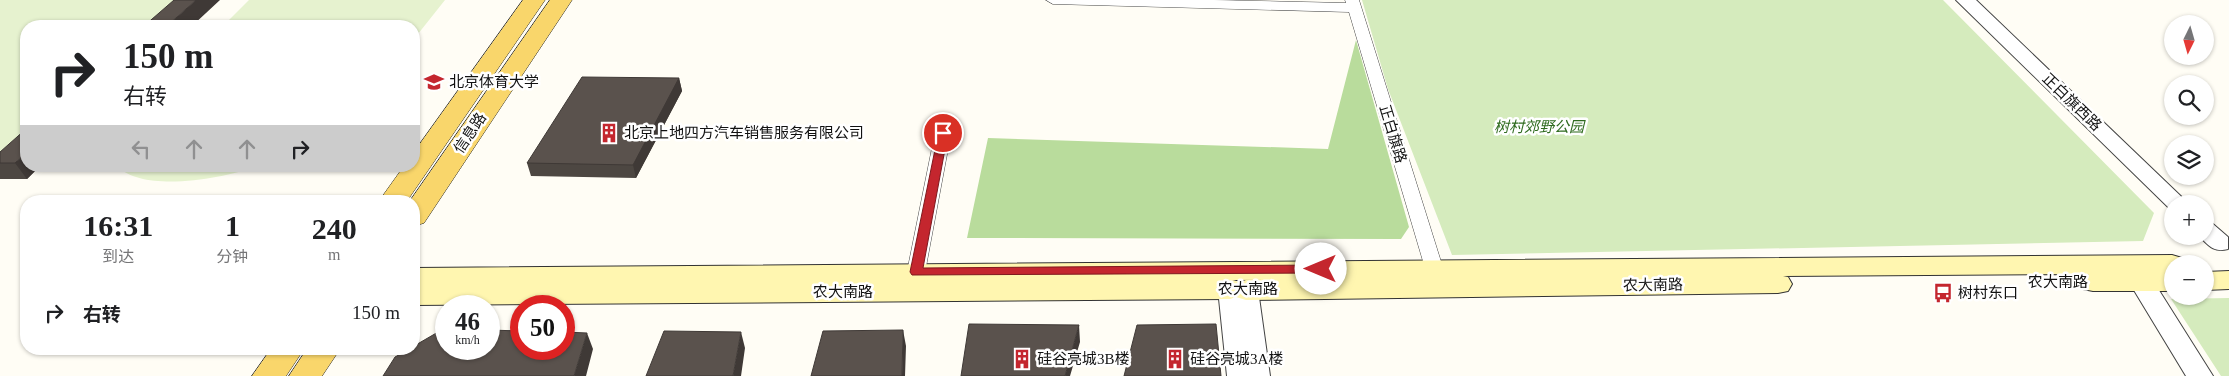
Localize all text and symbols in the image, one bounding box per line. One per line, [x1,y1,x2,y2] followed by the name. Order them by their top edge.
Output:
[2164,15,2214,65] north arrow
[2164,15,2214,305] map controls
[123,37,213,76] text: 150 m
[40,40,105,105] icon: right
[2039,70,2105,134] street label: 正白旗西路
[423,71,445,93] school or university icon: 北京体育大学
[449,73,539,90] place label: 北京体育大学
[2164,75,2214,125] button: search
[123,84,167,109] text: 右转
[1377,103,1409,165] street label: 正白旗路
[451,110,489,156] street label: 信息路
[922,112,964,154] pin
[929,119,957,147] icon: arrive
[1494,119,1586,135] park label: 树村郊野公园
[598,122,620,144] building icon: 北京上地四方汽车销售服务有限公司
[624,124,864,141] place label: 北京上地四方汽车销售服务有限公司
[127,135,155,163] icon: left
[180,135,208,163] icon: ahead
[233,135,261,163] icon: ahead
[286,135,314,163] icon: right
[2164,135,2214,185] button: layers
[2164,195,2214,245] button: +
[83,209,153,242] text: 16:31
[225,209,240,242] text: 1
[312,212,357,245] text: 240
[1294,242,1346,294] position arrow
[328,246,340,263] text: m
[102,248,134,265] text: 到达
[216,248,248,265] text: 分钟
[2164,255,2214,305] button: −
[2028,274,2088,290] street label: 农大南路
[1623,276,1683,294] street label: 农大南路
[1218,281,1278,297] street label: 农大南路
[1932,282,1954,304] bus stop icon: 树村东口
[813,284,873,300] street label: 农大南路
[1958,284,2018,301] place label: 树村东口
[510,295,575,360] speed limit sign: 50
[40,299,68,327] icon: right
[352,302,400,323] text: 150 m
[83,304,121,325] text: 右转
[455,308,480,335] text: 46
[455,333,480,347] text: km/h
[1011,348,1033,370] building icon: 硅谷亮城3B楼
[1164,348,1186,370] building icon: 硅谷亮城3A楼
[1037,351,1130,367] place label: 硅谷亮城3B楼
[1190,351,1283,367] place label: 硅谷亮城3A楼

